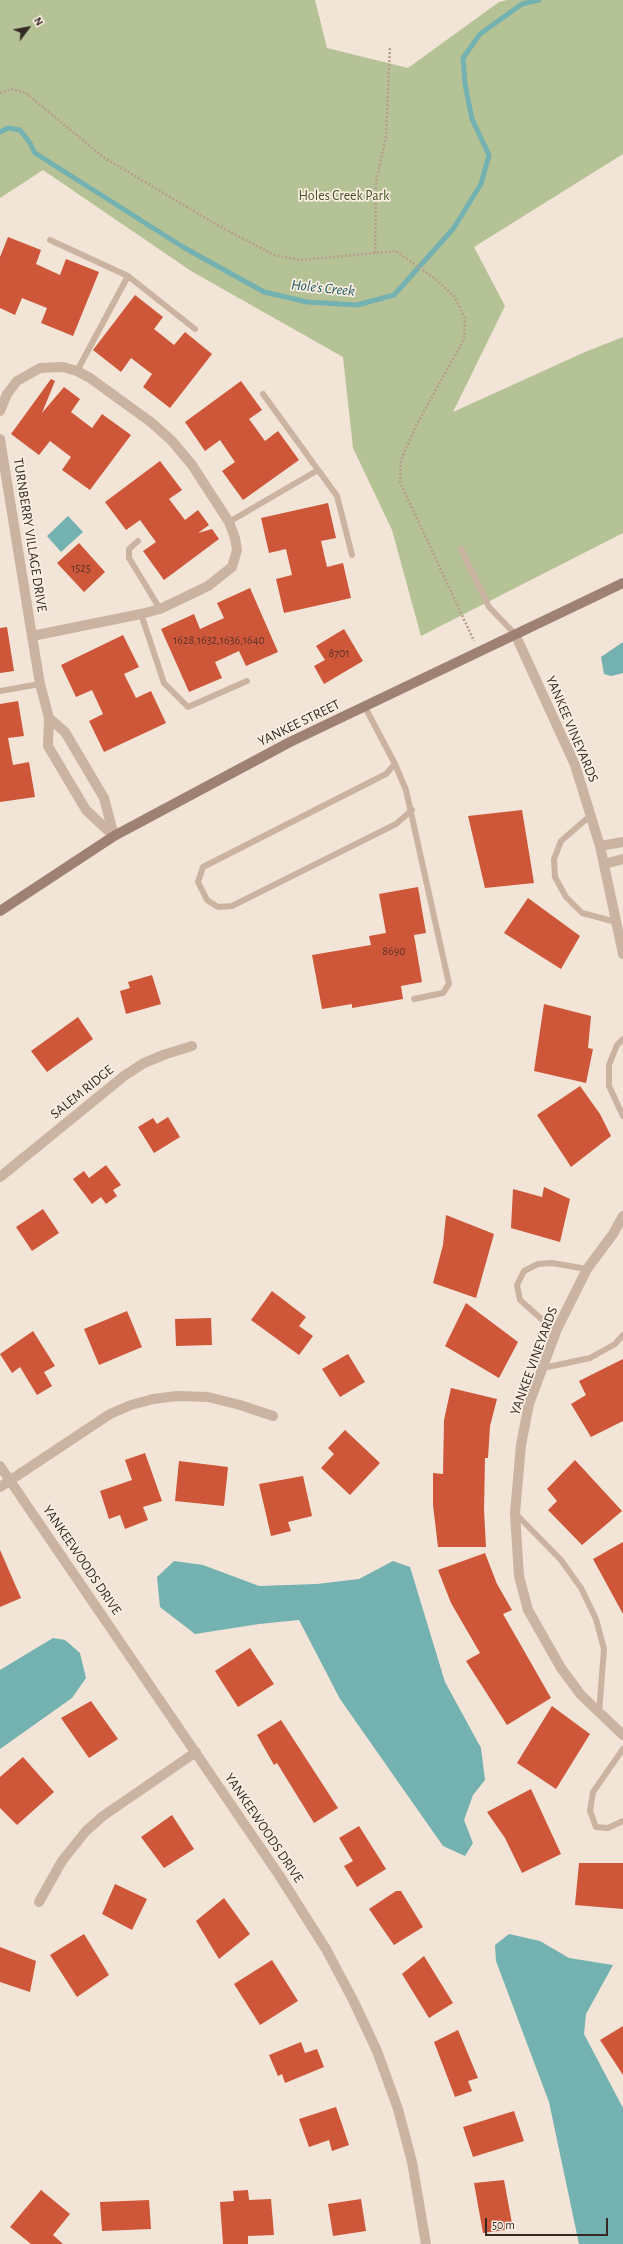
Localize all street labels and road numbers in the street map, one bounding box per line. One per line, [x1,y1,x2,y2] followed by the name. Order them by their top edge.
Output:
[10,457,50,613] street label: TURNBERRY VILLAGE DRIVE
[542,673,602,785] street label: YANKEE VINEYARDS
[255,696,343,750] street label: YANKEE STREET
[47,1061,117,1123] street label: SALEM RIDGE
[507,1305,561,1417] street label: YANKEE VINEYARDS
[39,1502,125,1618] street label: YANKEEWOODS DRIVE
[221,1770,307,1886] street label: YANKEEWOODS DRIVE

